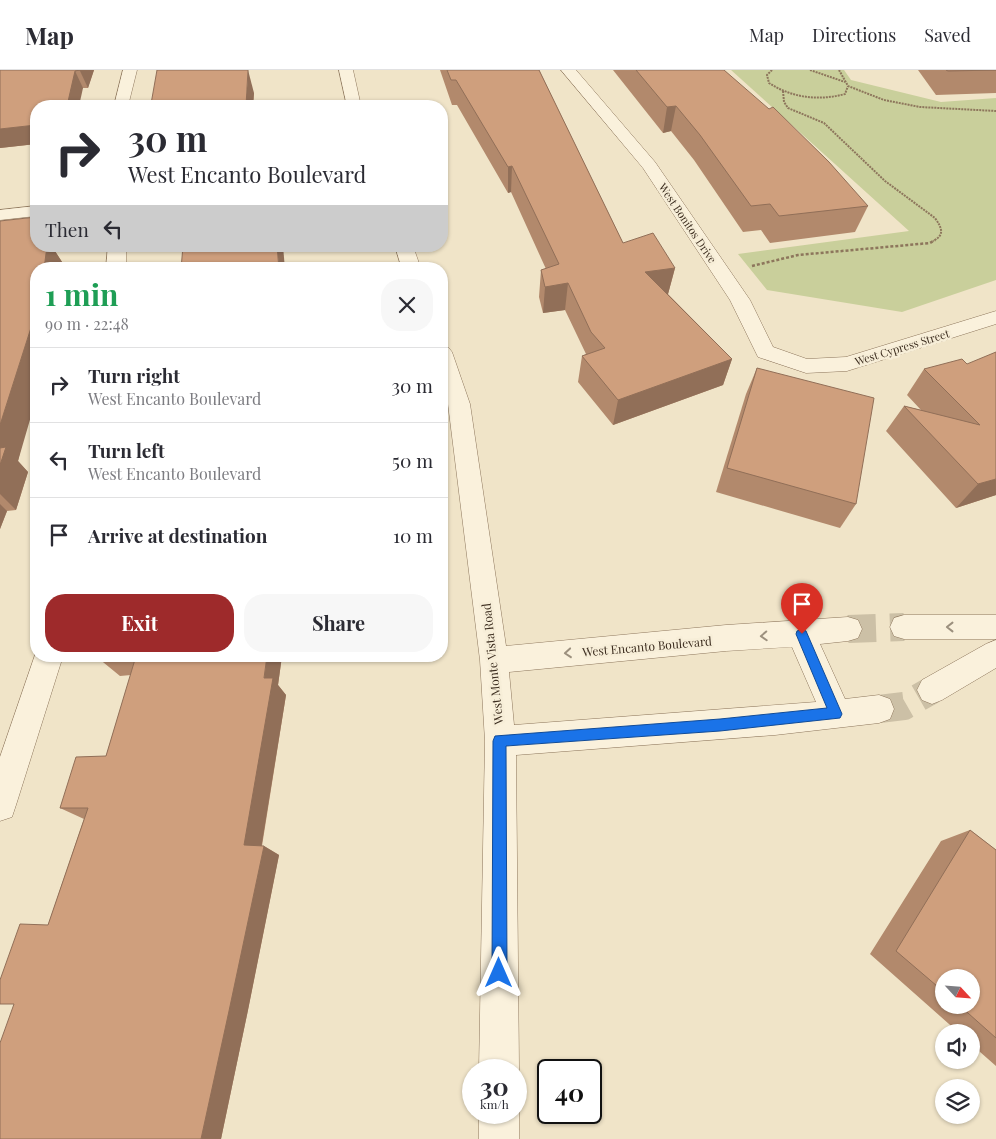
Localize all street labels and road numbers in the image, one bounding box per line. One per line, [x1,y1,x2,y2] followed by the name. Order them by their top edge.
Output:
[655,179,721,266] street label: West Bonitos Drive
[852,325,951,369] street label: West Cypress Street
[478,603,506,726] street label: West Monte Vista Road
[581,632,712,660] street label: West Encanto Boulevard

